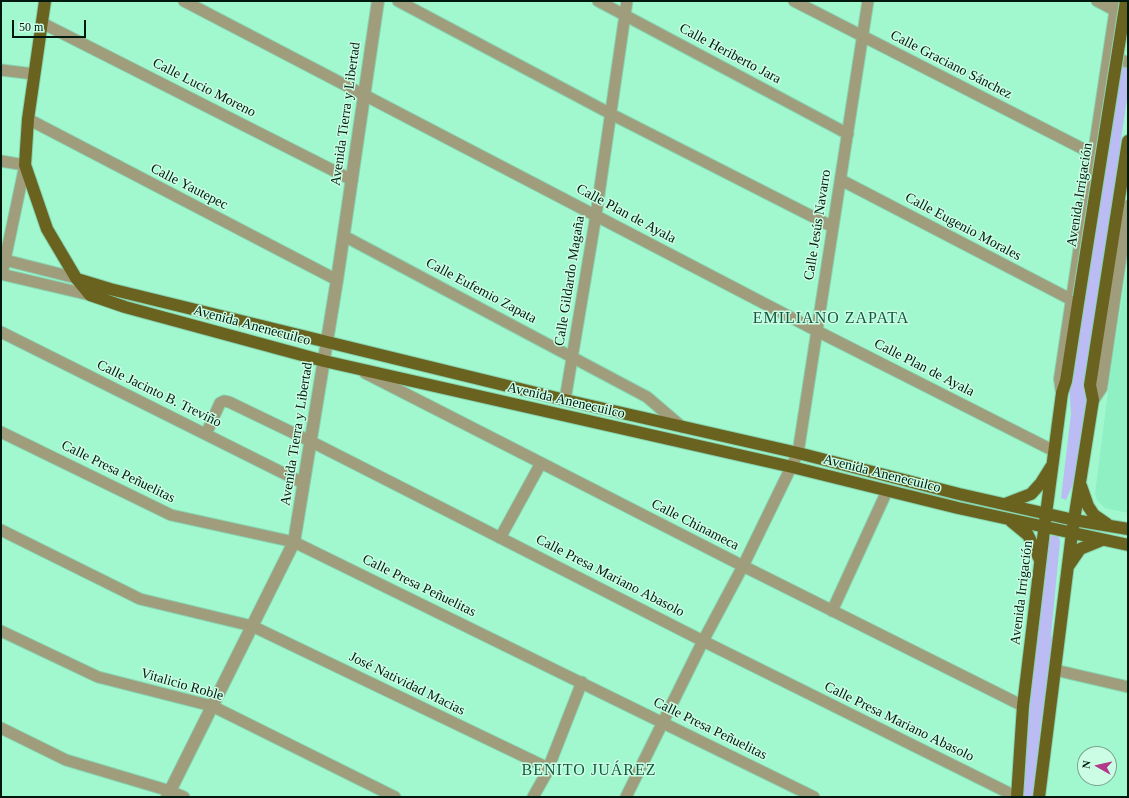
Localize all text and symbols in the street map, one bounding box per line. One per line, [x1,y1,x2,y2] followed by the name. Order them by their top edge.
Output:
[14,12,88,38] scale bar
[19,20,43,34] text: 50 m
[676,20,784,88] street label: Calle Heriberto Jara
[887,27,1015,103] street label: Calle Graciano Sánchez
[328,41,364,187] street label: Avenida Tierra y Libertad
[150,55,258,121] street label: Calle Lucio Moreno
[1063,142,1097,248] street label: Avenida Irrigación
[148,160,230,214] street label: Calle Yautepec
[801,168,835,282] street label: Calle Jesús Navarro
[573,181,679,247] street label: Calle Plan de Ayala
[902,189,1024,265] street label: Calle Eugenio Morales
[551,215,589,347] street label: Calle Gildardo Magaña
[423,255,539,327] street label: Calle Eufemio Zapata
[192,302,312,350] street label: Avenida Anenecuilco
[753,309,909,329] district label: EMILIANO ZAPATA
[871,335,977,401] street label: Calle Plan de Ayala
[94,357,224,431] street label: Calle Jacinto B. Treviño
[277,361,317,507] street label: Avenida Tierra y Libertad
[505,379,627,423] street label: Avenida Anenecuilco
[58,437,178,507] street label: Calle Presa Peñuelitas
[821,451,943,497] street label: Avenida Anenecuilco
[648,496,742,554] street label: Calle Chinameca
[533,531,687,621] street label: Calle Presa Mariano Abasolo
[1007,540,1037,646] street label: Avenida Irrigación
[359,551,479,621] street label: Calle Presa Peñuelitas
[346,649,468,719] street label: José Natividad Macias
[139,665,225,705] street label: Vitalicio Roble
[821,678,977,766] street label: Calle Presa Mariano Abasolo
[650,694,770,764] street label: Calle Presa Peñuelitas
[1077,746,1117,786] north arrow
[1080,760,1093,769] text: N
[522,761,656,781] district label: BENITO JUÁREZ

